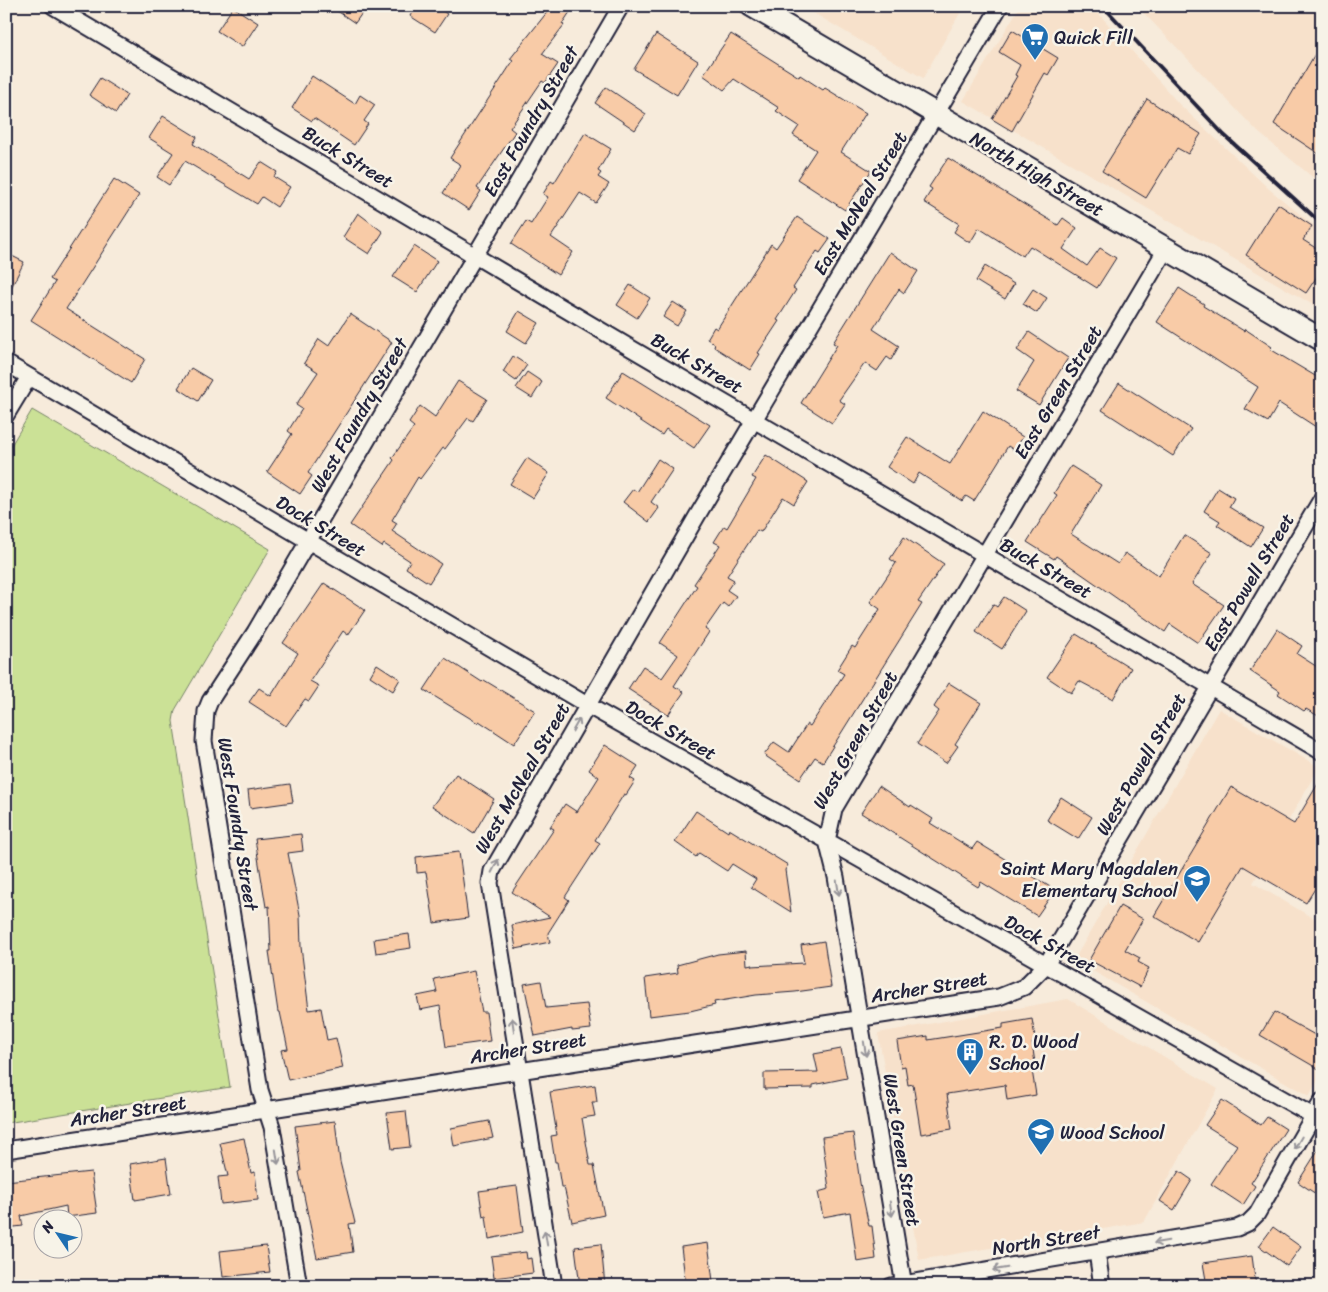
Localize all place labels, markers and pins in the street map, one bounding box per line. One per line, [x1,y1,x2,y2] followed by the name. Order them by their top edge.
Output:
[1054,21,1133,54] place label: Quick Fill
[1020,22,1050,61] supermarket icon: Quick Fill
[1001,852,1179,907] place label: Saint Mary Magdalen Elementary School
[1182,864,1212,903] school or university icon: Saint Mary Magdalen Elementary School
[989,1025,1080,1080] place label: R. D. Wood School
[955,1037,985,1076] building icon: R. D. Wood School
[1060,1116,1165,1149] place label: Wood School
[1026,1117,1056,1156] school or university icon: Wood School

